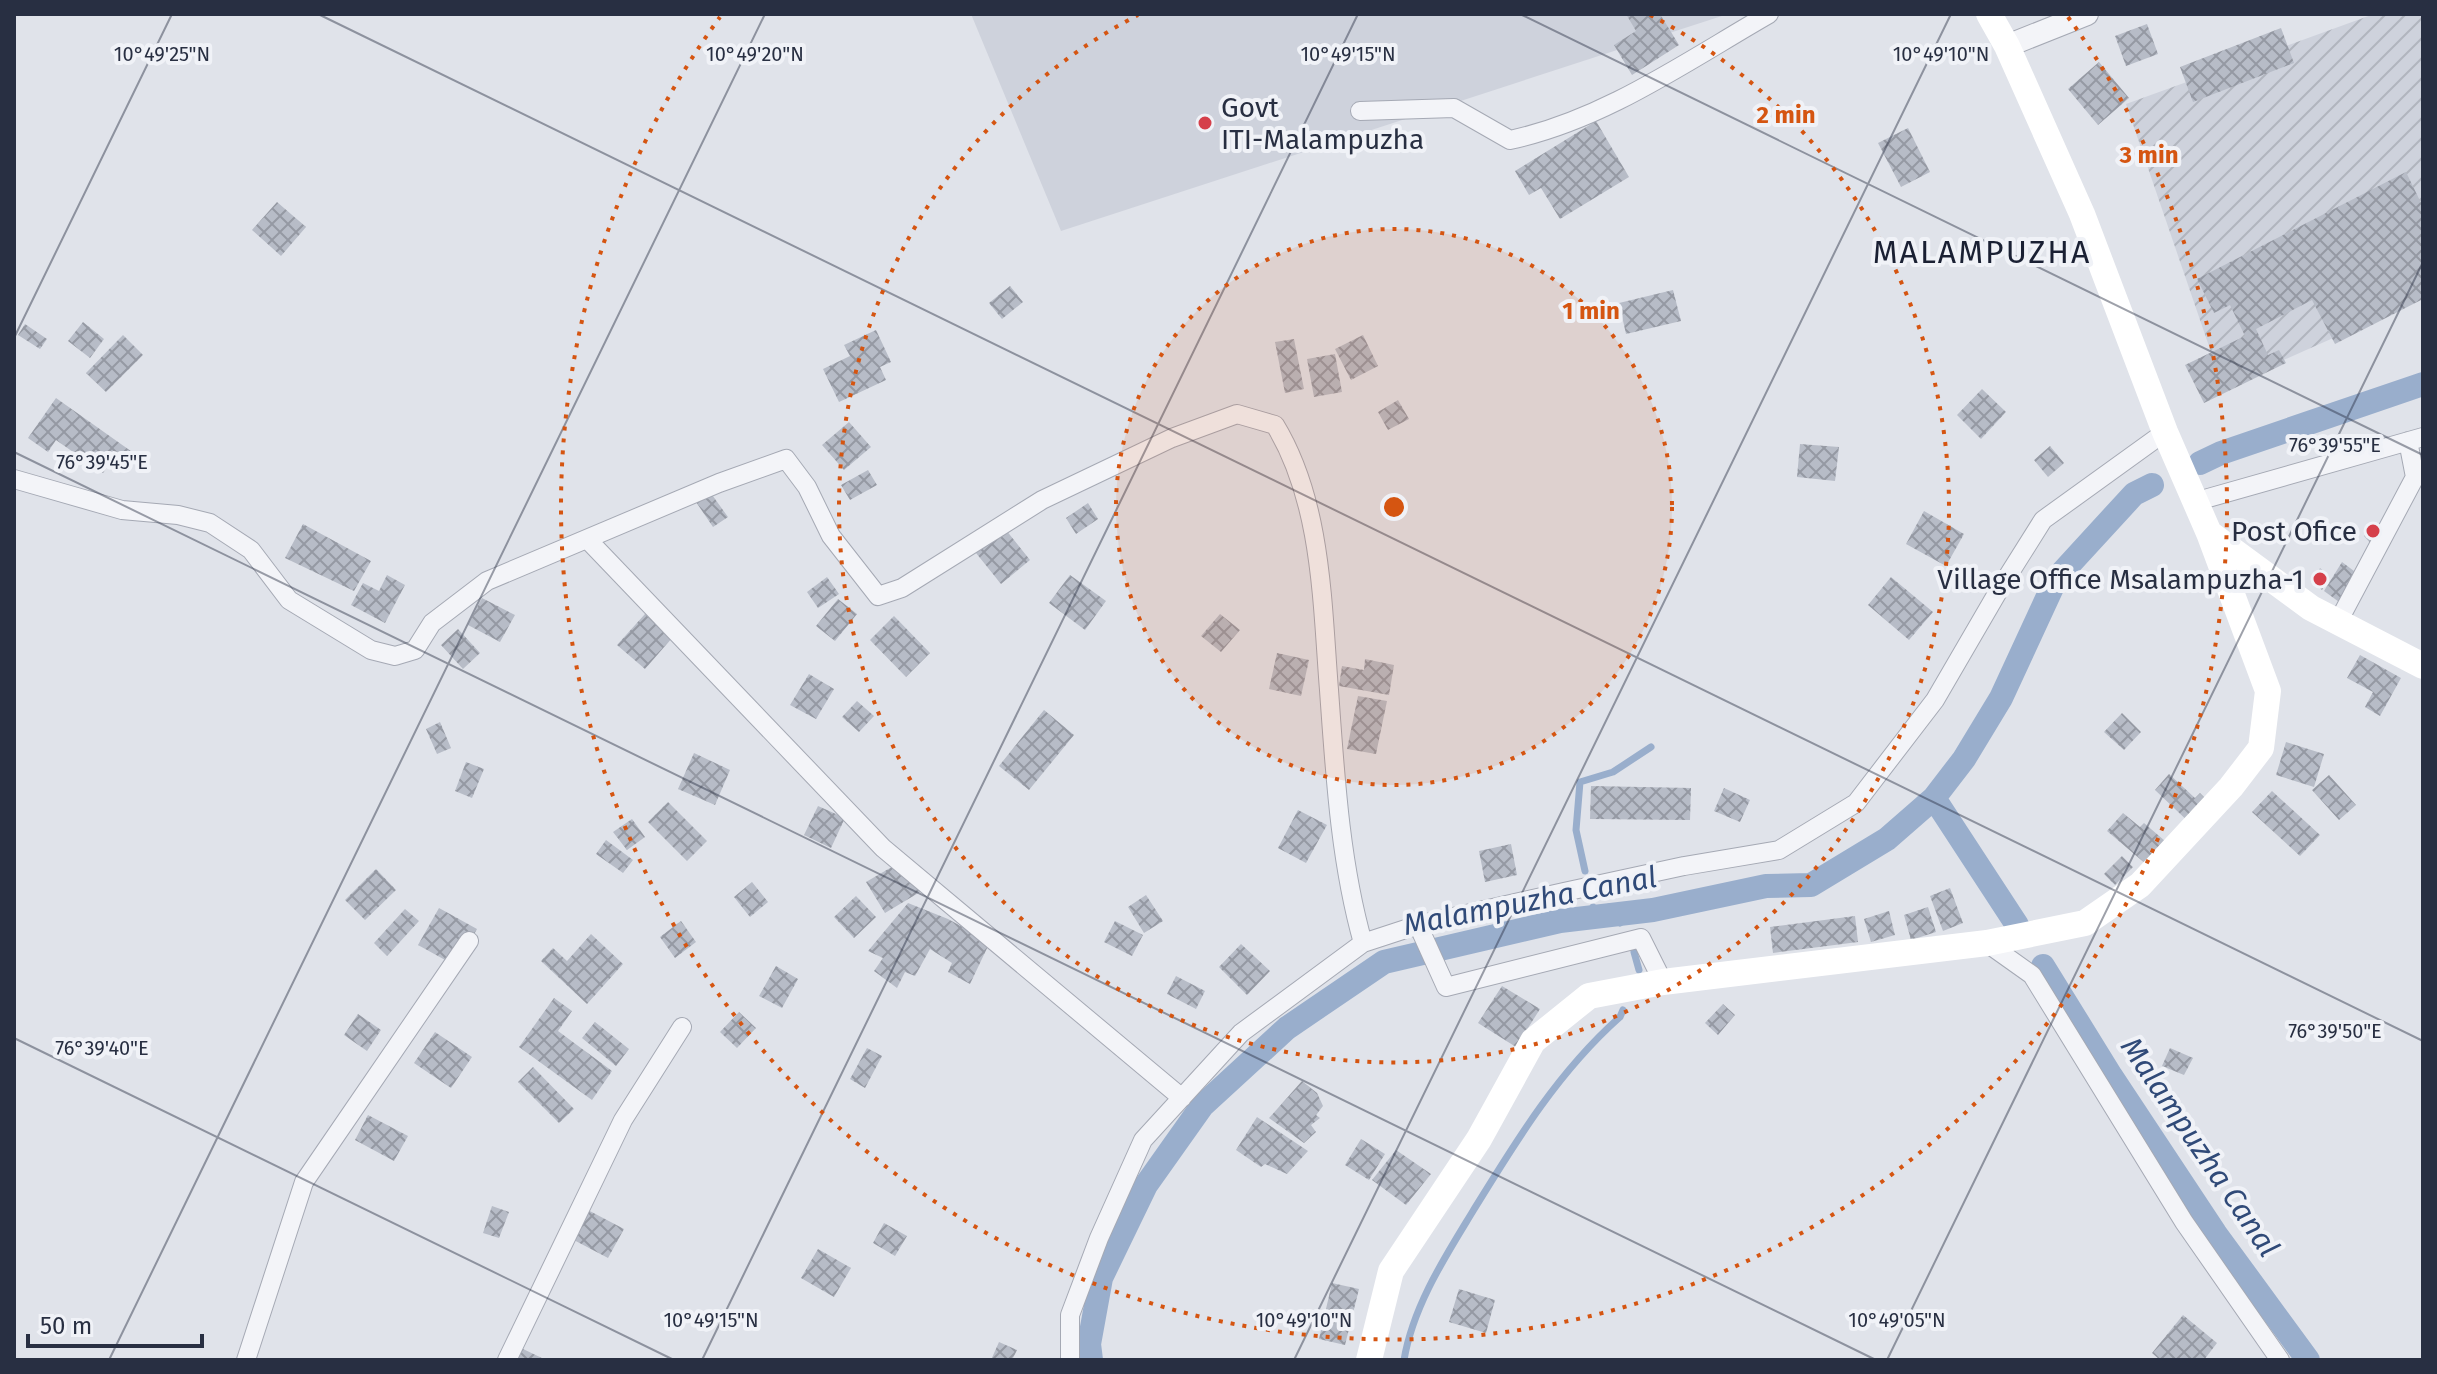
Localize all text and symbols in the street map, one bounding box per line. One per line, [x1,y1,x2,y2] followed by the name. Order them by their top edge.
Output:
[114,42,210,66] text: 10°49'25"N
[706,42,804,66] text: 10°49'20"N
[1300,42,1396,66] text: 10°49'15"N
[1893,42,1989,66] text: 10°49'10"N
[1221,91,1424,156] place label: Govt ITI-Malampuzha
[1757,101,1816,129] text: 2 min
[1196,114,1214,132] marker: Govt ITI-Malampuzha
[2118,141,2179,169] text: 3 min
[1873,233,2091,271] district label: MALAMPUZHA
[1562,297,1620,325] text: 1 min
[2289,433,2381,457] text: 76°39'55"E
[56,450,148,474] text: 76°39'45"E
[1380,493,1408,521] centre of rings
[2231,515,2357,548] place label: Post Ofice
[2364,522,2382,540] marker: Post Ofice
[1937,563,2304,596] place label: Village Office Msalampuzha-1
[2311,570,2329,588] marker: Village Office Msalampuzha-1
[1400,859,1660,943] water label: Malampuzha Canal
[2288,1019,2382,1043] text: 76°39'50"E
[2113,1030,2287,1264] water label: Malampuzha Canal
[55,1036,149,1060] text: 76°39'40"E
[28,1298,202,1348] scale bar
[663,1308,759,1332] text: 10°49'15"N
[1256,1308,1352,1332] text: 10°49'10"N
[1848,1308,1946,1332] text: 10°49'05"N
[40,1312,92,1340] text: 50 m

